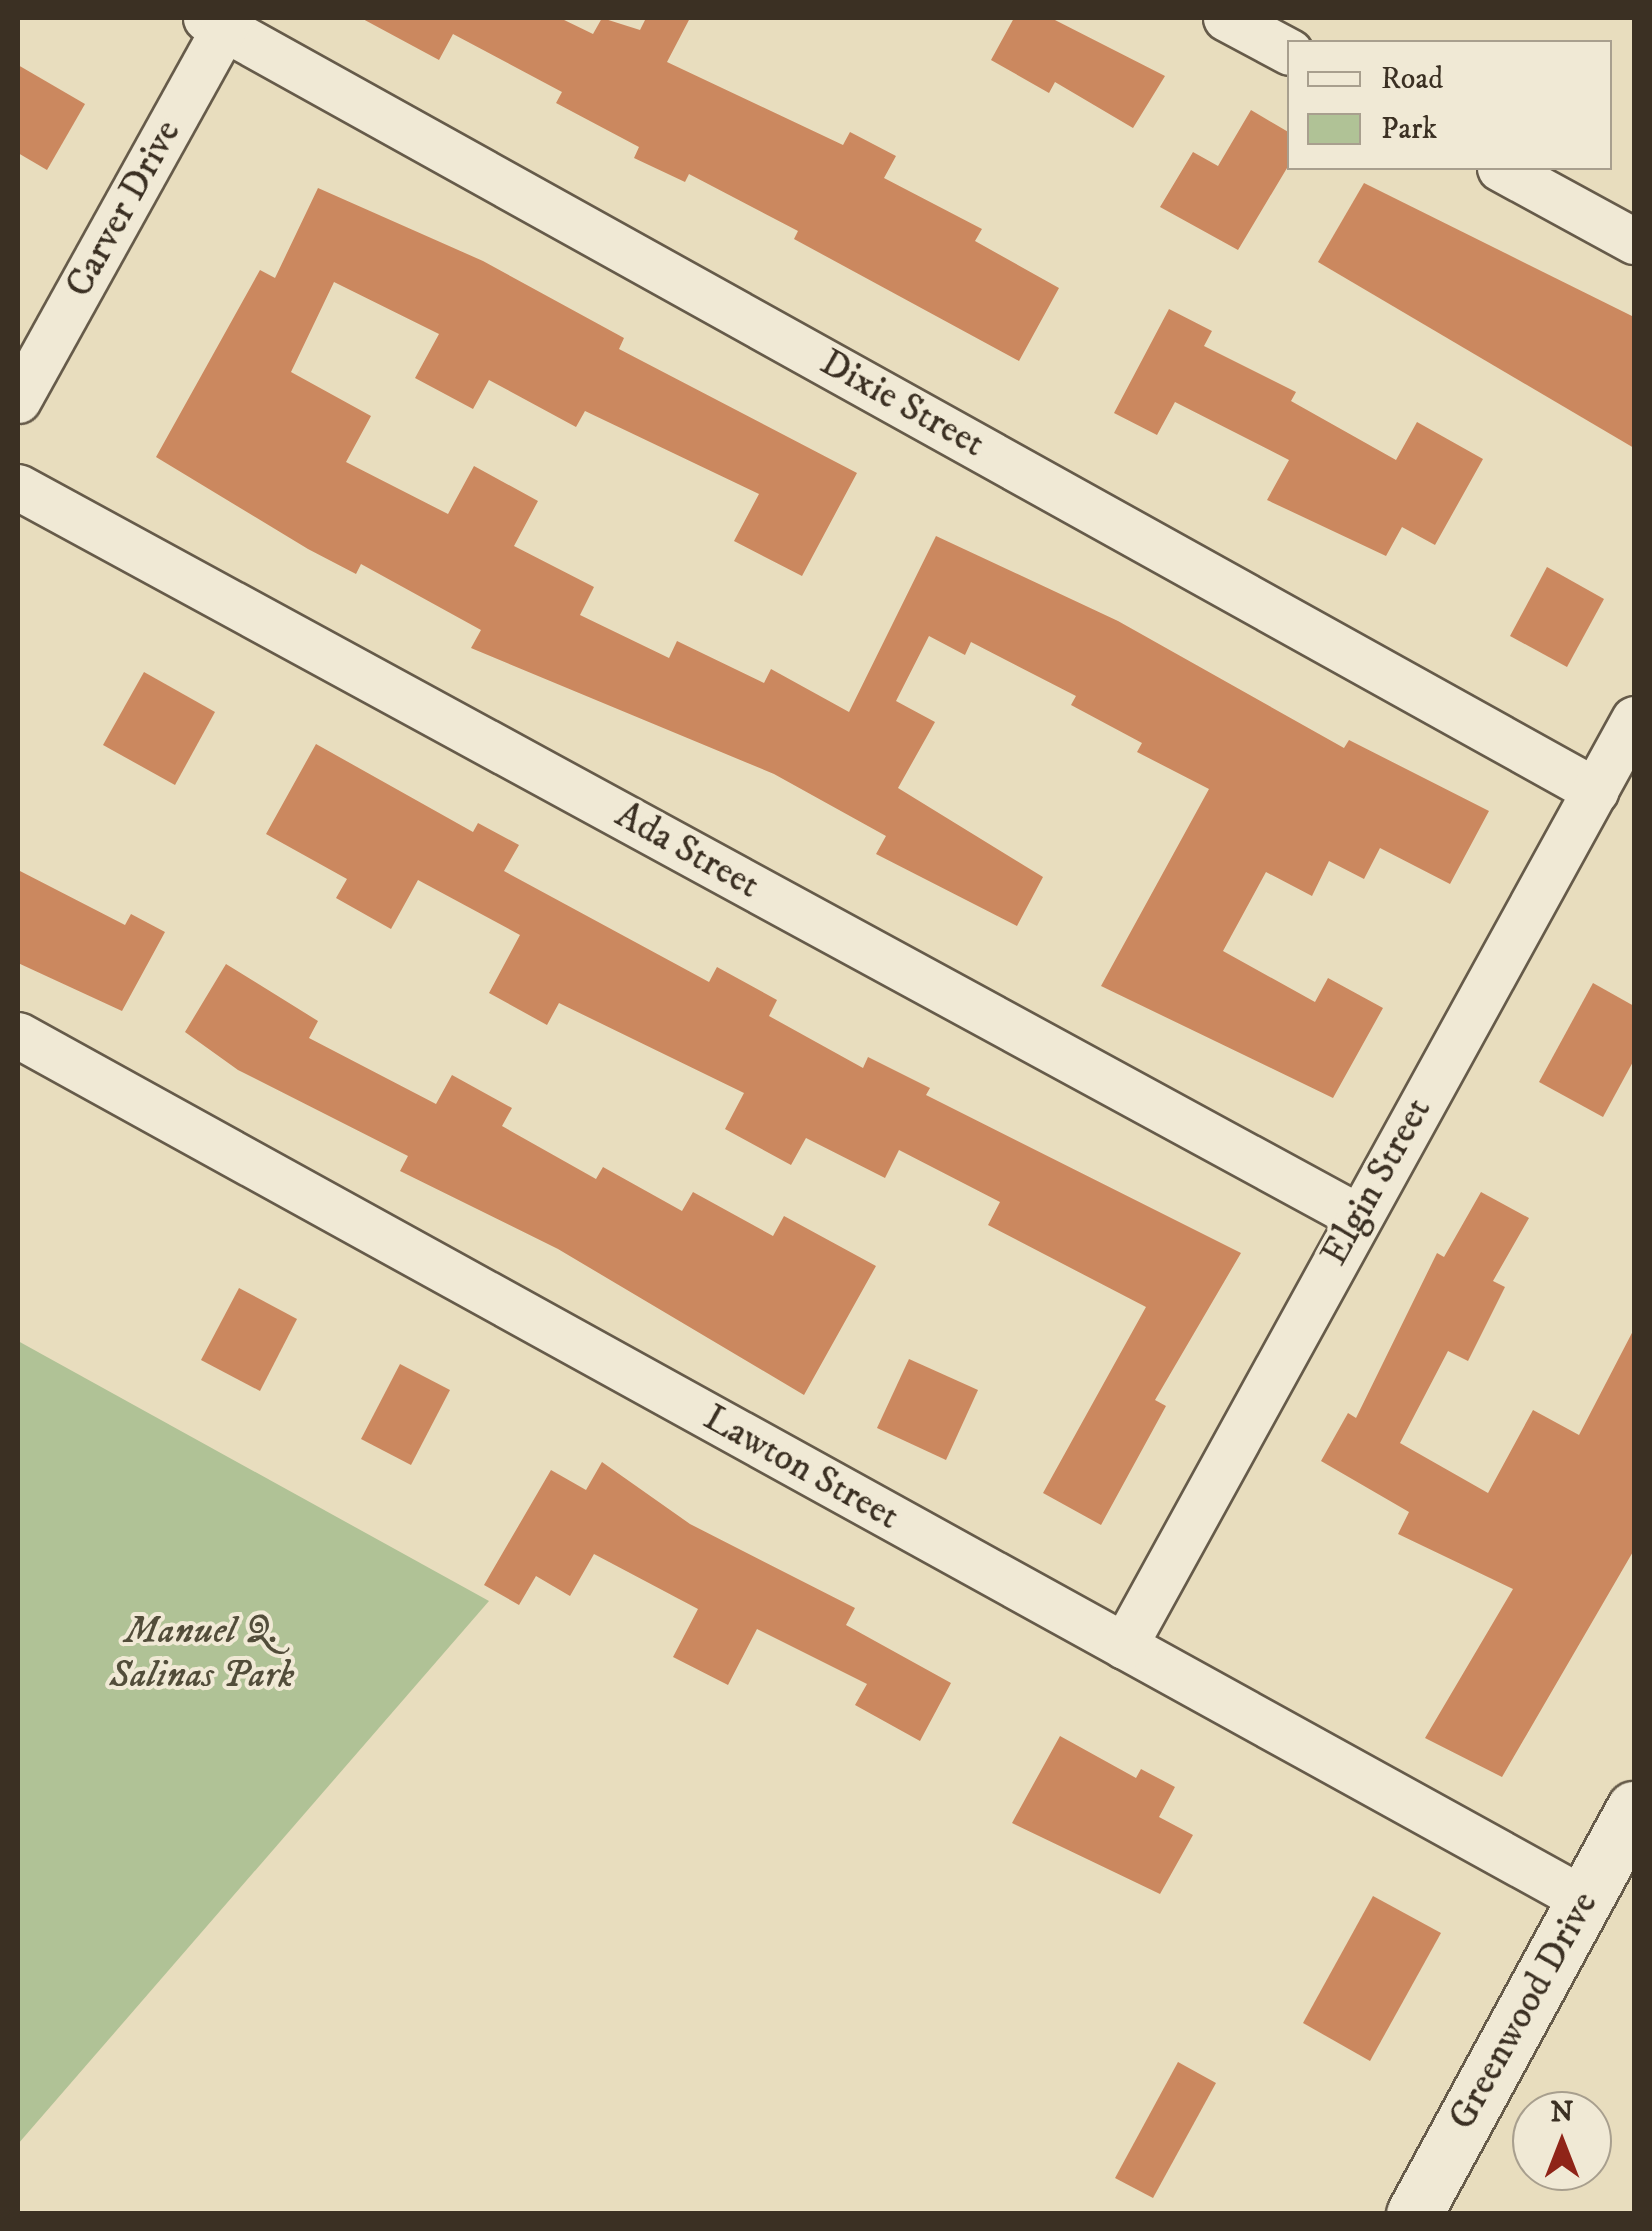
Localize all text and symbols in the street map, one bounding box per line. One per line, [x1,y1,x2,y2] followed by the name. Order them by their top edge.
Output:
[1287,40,1612,170] legend
[1381,61,1443,98] text: Road
[1381,111,1437,148] text: Park
[57,113,191,305] street label: Carver Drive
[812,340,992,468] street label: Dixie Street
[607,793,767,909] street label: Ada Street
[1312,1090,1442,1274] street label: Elgin Street
[695,1396,907,1540] street label: Lawton Street
[110,1609,294,1698] park label: Manuel Q. Salinas Park
[1440,1884,1608,2138] street label: Greenwood Drive
[1512,2091,1612,2191] north arrow
[1551,2095,1573,2130] text: N

